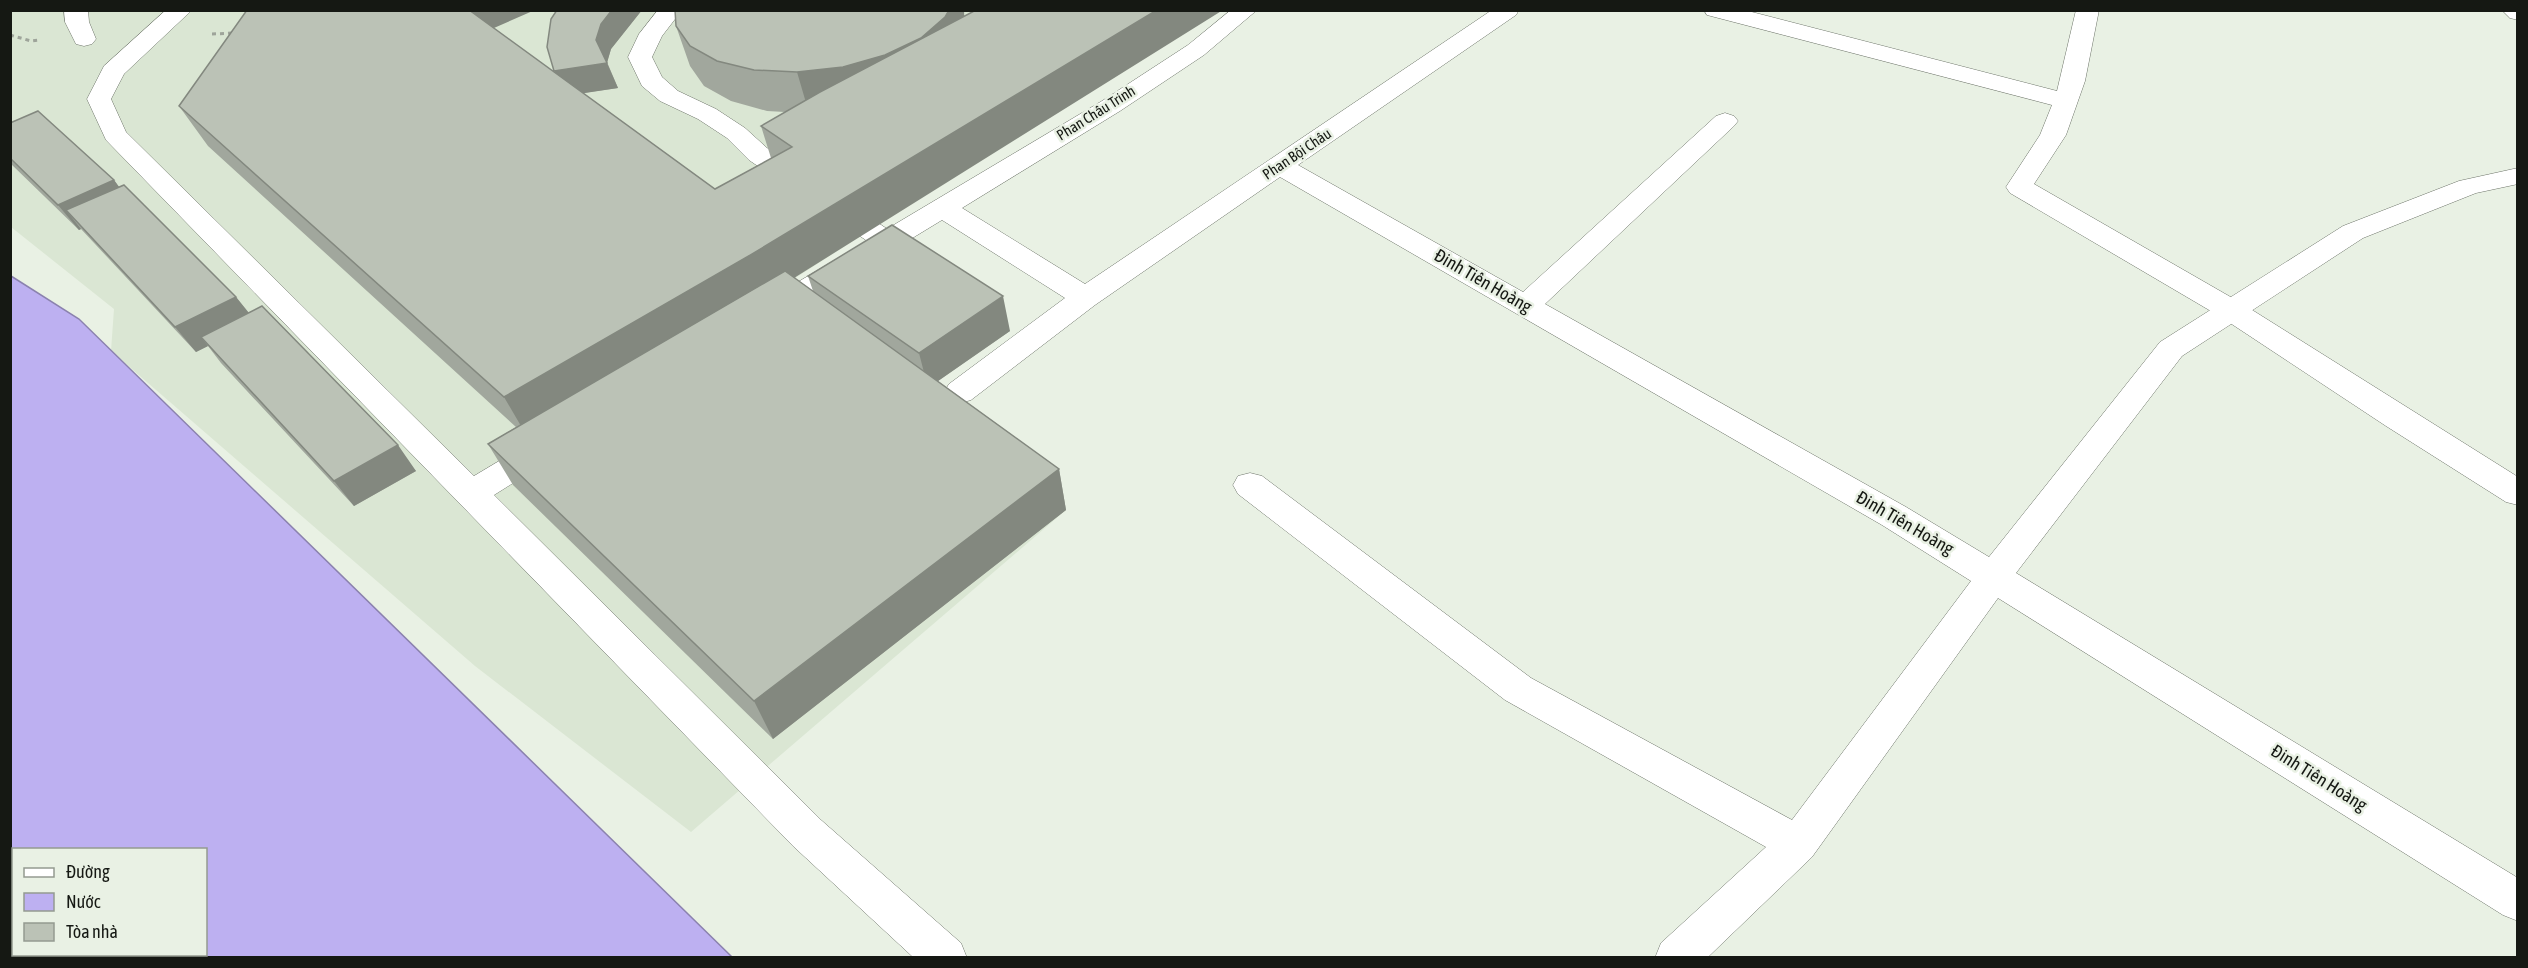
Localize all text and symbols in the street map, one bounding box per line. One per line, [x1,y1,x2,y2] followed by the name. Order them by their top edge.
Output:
[1053,82,1138,143] street label: Phan Châu Trinh
[1259,124,1334,183] street label: Phan Bội Châu
[1431,244,1536,317] street label: Đinh Tiên Hoàng
[1853,486,1958,559] street label: Đinh Tiên Hoàng
[2267,740,2371,815] street label: Đinh Tiên Hoàng
[12,848,207,956] legend
[66,861,110,882] text: Đường
[66,891,101,912] text: Nước
[66,921,118,942] text: Tòa nhà

